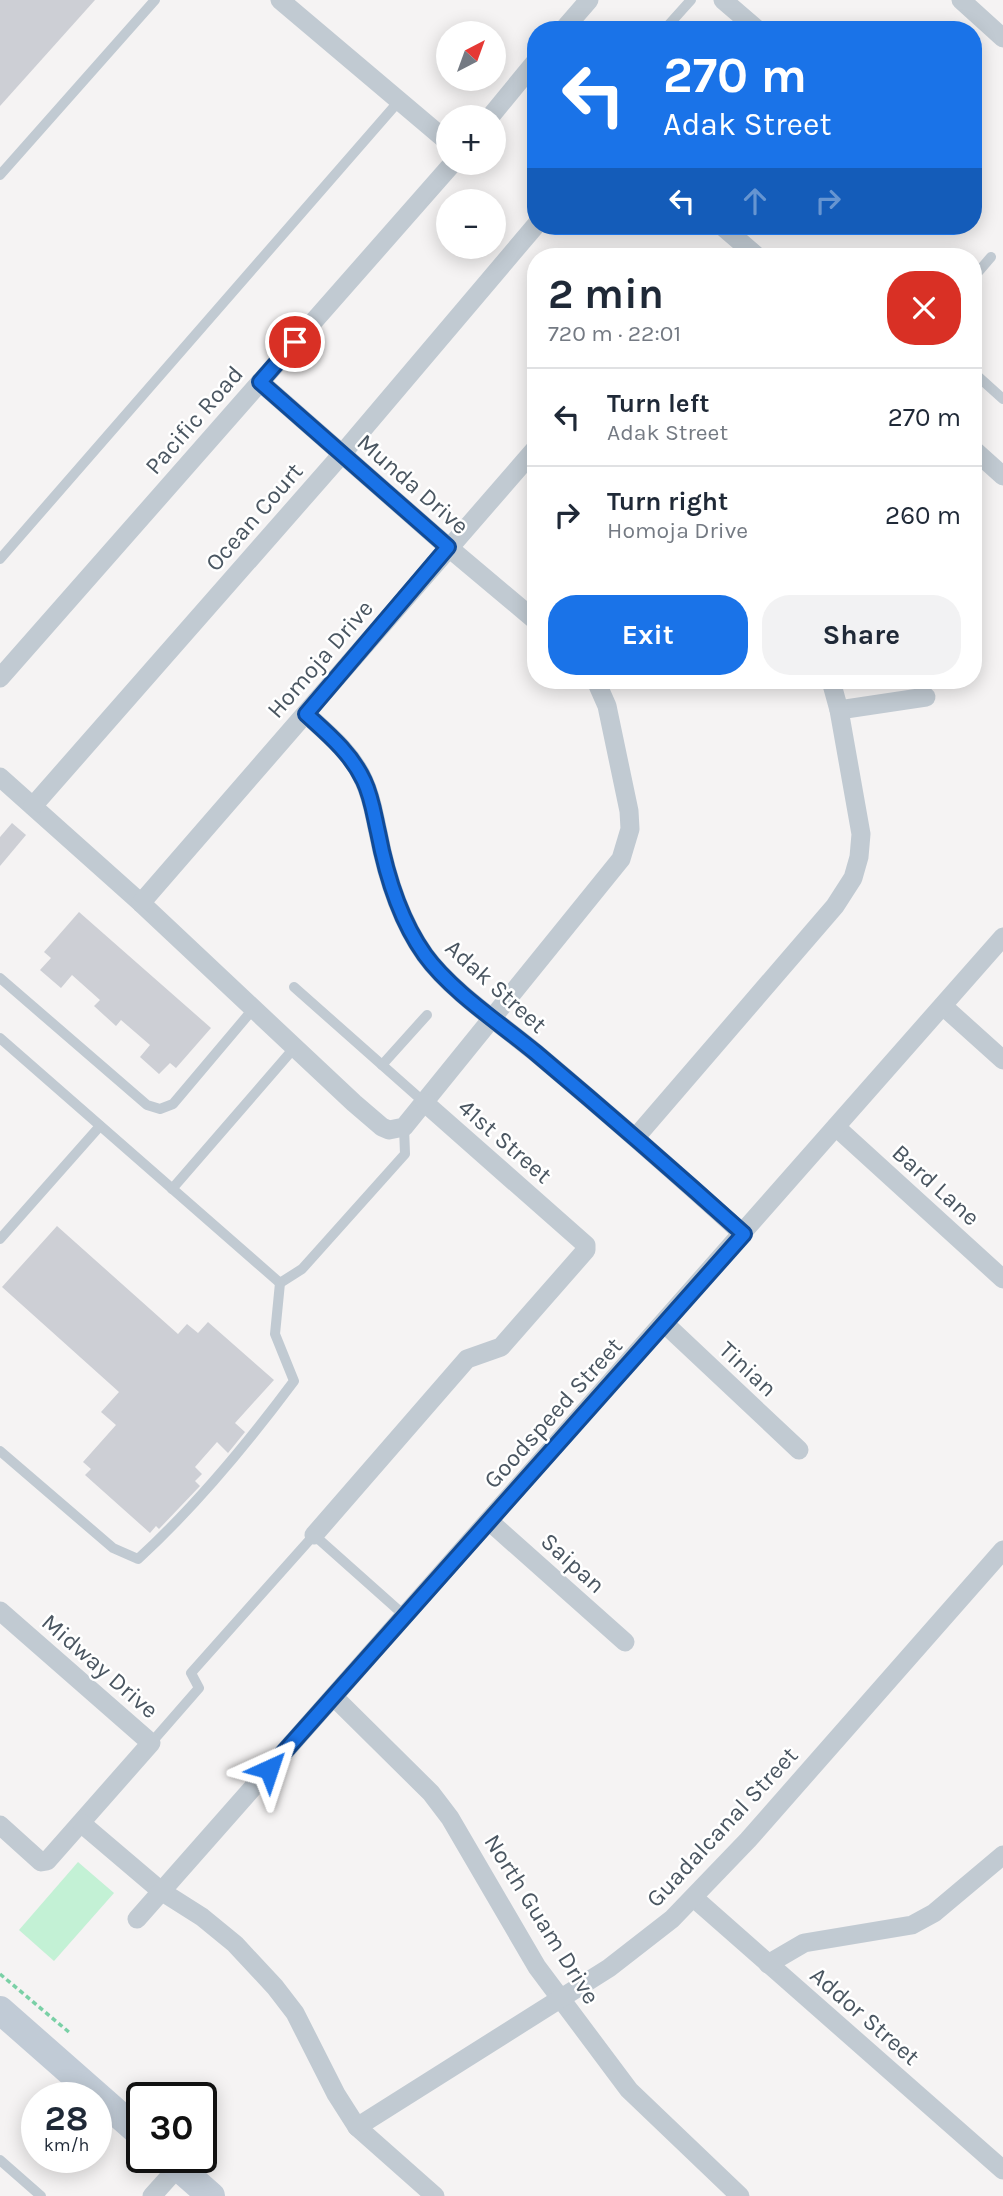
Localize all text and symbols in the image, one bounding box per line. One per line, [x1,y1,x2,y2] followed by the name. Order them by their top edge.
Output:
[436,21,506,91] north arrow
[436,21,506,259] map controls
[663,47,807,104] text: 270 m
[548,49,639,140] icon: left
[436,105,506,175] button: +
[663,106,831,143] text: Adak Street
[663,182,701,220] icon: left
[736,182,774,220] icon: ahead
[809,182,847,220] icon: right
[436,189,506,259] button: −
[548,269,664,319] text: 2 min
[887,271,961,345] button: close
[265,312,325,372] pin
[548,320,681,347] text: 720 m · 22:01
[276,323,314,361] icon: arrive
[139,360,249,480] street label: Pacific Road
[607,388,709,419] text: Turn left
[548,398,586,436] icon: left
[888,402,961,433] text: 270 m
[607,419,728,446] text: Adak Street
[352,428,474,540] street label: Munda Drive
[200,457,308,577] street label: Ocean Court
[607,486,728,517] text: Turn right
[548,496,586,534] icon: right
[885,500,961,531] text: 260 m
[607,517,748,544] text: Homoja Drive
[261,594,379,724] street label: Homoja Drive
[548,595,748,675] button: Exit
[762,595,961,675] button: Share
[440,933,552,1039] street label: Adak Street
[453,1093,557,1189] street label: 41st Street
[887,1138,985,1232] street label: Bard Lane
[478,1332,628,1494] street label: Goodspeed Street
[713,1335,783,1403] street label: Tinian
[535,1527,611,1599] street label: Saipan
[36,1608,164,1724] street label: Midway Drive
[232,1732,306,1806] position arrow
[641,1741,803,1913] street label: Guadalcanal Street
[479,1829,605,2009] street label: North Guam Drive
[805,1961,925,2071] street label: Addor Street
[126,2082,217,2173] speed limit sign: 30
[45,2098,88,2139] text: 28
[44,2134,89,2156] text: km/h

